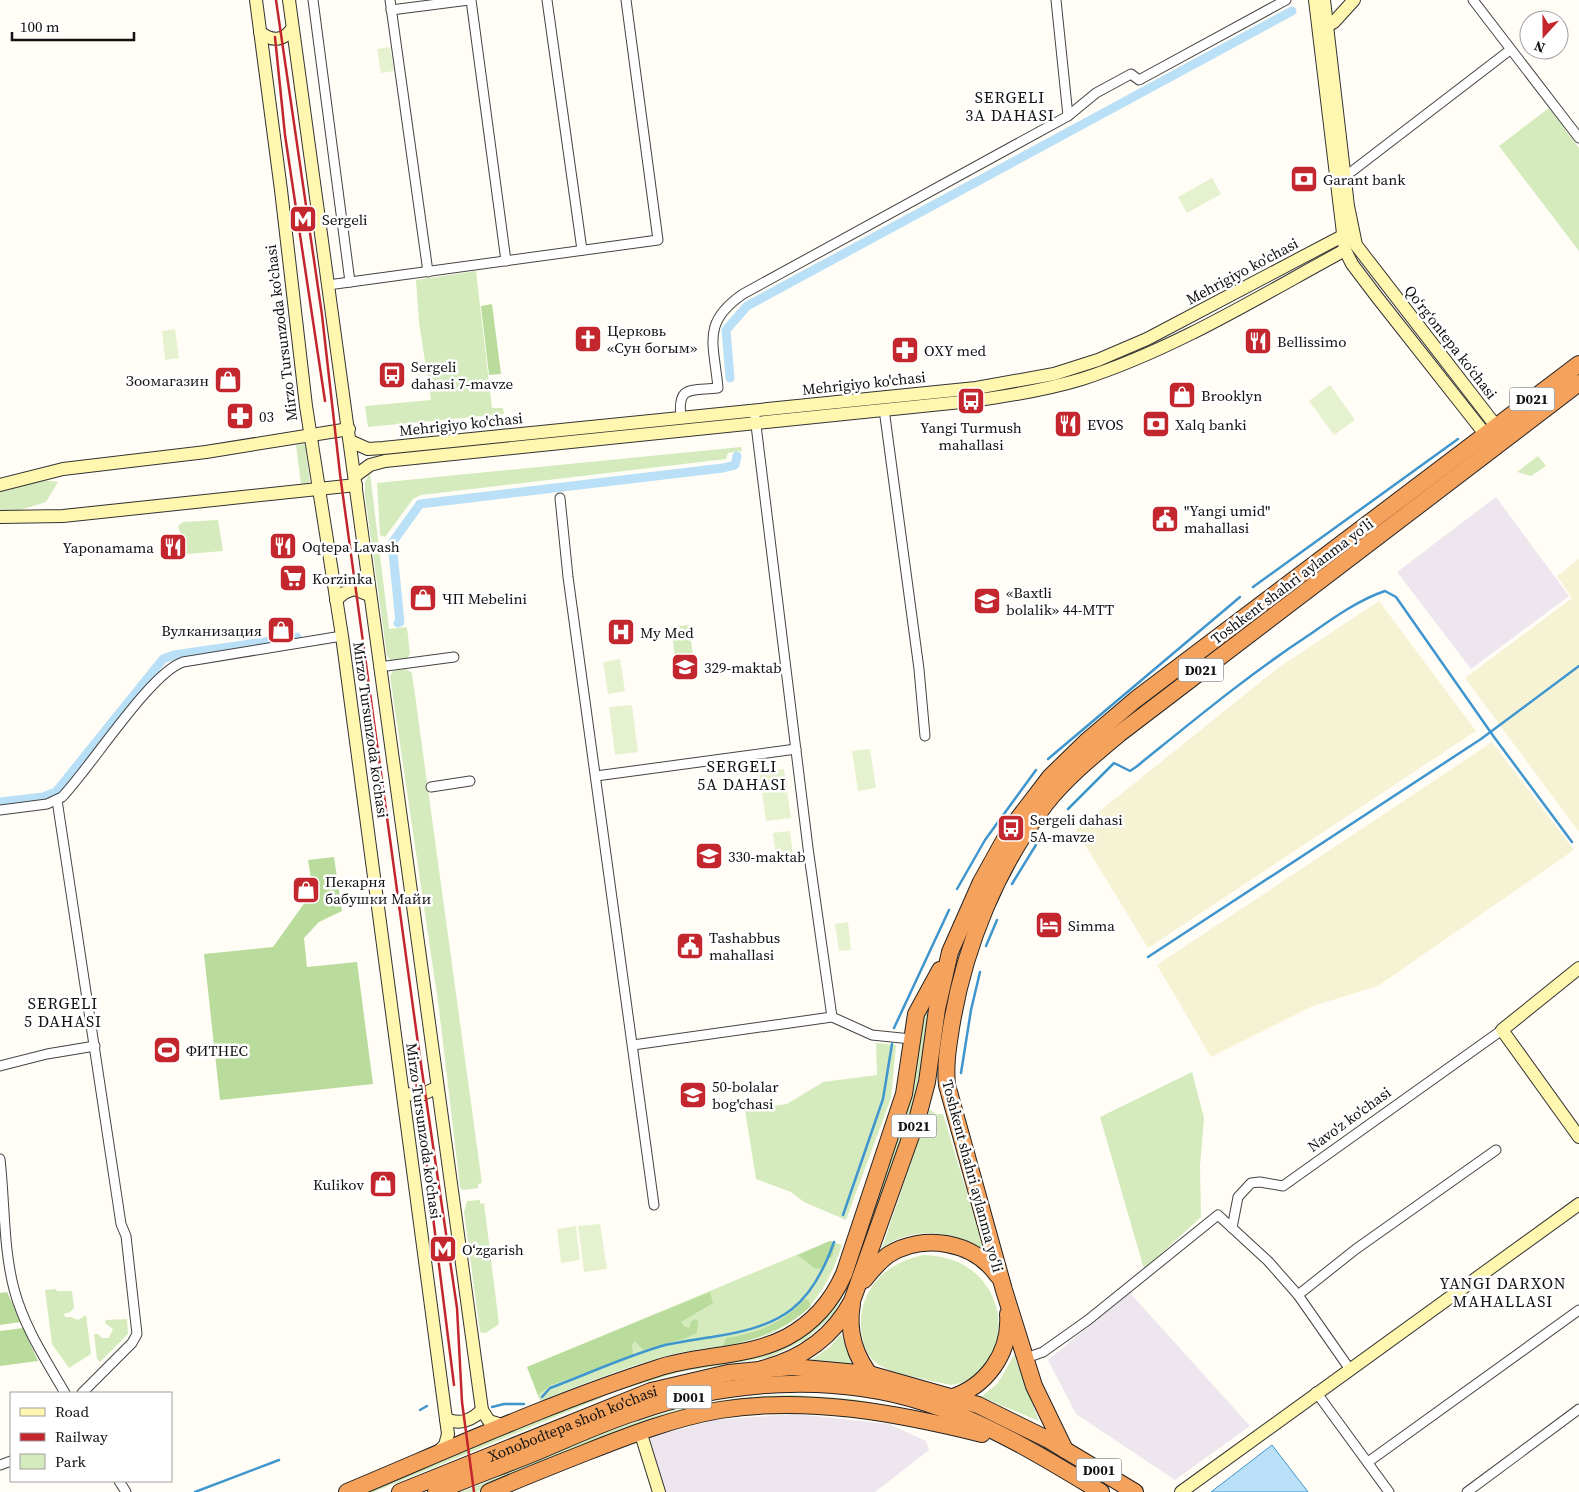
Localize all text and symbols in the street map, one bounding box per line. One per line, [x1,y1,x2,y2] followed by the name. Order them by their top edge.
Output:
[12,10,135,42] scale bar
[1519,10,1569,60] north arrow
[20,16,60,37] text: 100 m
[1531,36,1548,58] text: N
[965,86,1055,126] district label: SERGELI 3A DAHASI
[1289,164,1319,194] bank icon: Garant bank
[1323,169,1406,190] place label: Garant bank
[288,204,318,234] metro station icon: Sergeli
[322,209,368,230] place label: Sergeli
[1182,233,1302,309] street label: Mehrigiyo ko'chasi
[260,244,302,422] street label: Mirzo Tursunzoda ko'chasi
[1400,281,1502,403] street label: Qoʻrgʻontepa koʻchasi
[607,320,697,358] place label: Церковь «Сун богым»
[573,324,603,354] church icon: Церковь «Сун богым»
[1243,326,1273,356] restaurant icon: Bellissimo
[1277,331,1347,352] place label: Bellissimo
[890,335,920,365] pharmacy icon: OXY med
[924,340,987,361] place label: OXY med
[411,356,514,394] place label: Sergeli dahasi 7-mavze
[377,360,407,390] bus stop icon: Sergeli dahasi 7-mavze
[213,365,243,395] shop icon: Зоомагазин
[801,366,927,400] street label: Mehrigiyo ko'chasi
[126,370,209,391] place label: Зоомагазин
[1167,380,1197,410] shop icon: Brooklyn
[1201,385,1262,406] place label: Brooklyn
[956,386,986,416] bus stop icon: Yangi Turmush mahallasi
[1510,388,1554,410] road number: D021
[225,401,255,431] pharmacy icon: 03
[259,406,274,427] place label: 03
[398,407,524,441] street label: Mehrigiyo ko'chasi
[1053,409,1083,439] restaurant icon: EVOS
[1141,409,1171,439] bank icon: Xalq banki
[1087,414,1124,435] place label: EVOS
[1175,414,1247,435] place label: Xalq banki
[920,417,1022,455] place label: Yangi Turmush mahallasi
[1184,500,1270,538] place label: "Yangi umid" mahallasi
[1150,504,1180,534] public building icon: "Yangi umid" mahallasi
[1206,513,1378,649] street label: Toshkent shahri aylanma yoʻli
[268,531,298,561] restaurant icon: Oqtepa Lavash
[158,532,188,562] restaurant icon: Yaponamama
[302,536,400,557] place label: Oqtepa Lavash
[63,537,154,558] place label: Yaponamama
[278,563,308,593] supermarket icon: Korzinka
[312,568,373,589] place label: Korzinka
[1006,582,1114,620] place label: «Baxtli bolalik» 44-MTT
[408,583,438,613] shop icon: ЧП Mebelini
[972,586,1002,616] school or university icon: «Baxtli bolalik» 44-MTT
[442,588,527,609] place label: ЧП Mebelini
[266,615,296,645] shop icon: Вулканизация
[606,617,636,647] hospital icon: My Med
[161,620,262,641] place label: Вулканизация
[640,622,694,643] place label: My Med
[348,641,394,819] street label: Mirzo Tursunzoda ko'chasi
[670,652,700,682] school or university icon: 329-maktab
[704,657,782,678] place label: 329-maktab
[1178,658,1224,682] road number: D021
[697,755,787,795] district label: SERGELI 5A DAHASI
[1030,809,1123,847] place label: Sergeli dahasi 5A-mavze
[996,813,1026,843] bus stop icon: Sergeli dahasi 5A-mavze
[694,841,724,871] school or university icon: 330-maktab
[728,846,806,867] place label: 330-maktab
[325,871,431,909] place label: Пекарня бабушки Майи
[291,875,321,905] shop icon: Пекарня бабушки Майи
[1034,910,1064,940] hotel icon: Simma
[1068,915,1115,936] place label: Simma
[709,927,780,965] place label: Tashabbus mahallasi
[675,931,705,961] public building icon: Tashabbus mahallasi
[24,992,102,1032] district label: SERGELI 5 DAHASI
[152,1035,182,1065] sports icon: ФИТНЕС
[186,1040,248,1061] place label: ФИТНЕС
[401,1042,447,1220] street label: Mirzo Tursunzoda ko'chasi
[712,1076,779,1114] place label: 50-bolalar bog'chasi
[937,1077,1009,1275] street label: Toshkent shahri aylanma yoʻli
[678,1080,708,1110] school or university icon: 50-bolalar bog'chasi
[1303,1082,1395,1156] street label: Navo'z ko'chasi
[892,1114,936,1138] road number: D021
[368,1169,398,1199] shop icon: Kulikov
[313,1174,364,1195] place label: Kulikov
[428,1234,458,1264] metro station icon: O‘zgarish
[462,1239,524,1260] place label: O‘zgarish
[1439,1272,1567,1312] district label: YANGI DARXON MAHALLASI
[485,1379,659,1466] street label: Xonobodtepa shoh ko'chasi
[666,1385,712,1408] road number: D001
[10,1392,172,1482] legend
[55,1401,89,1422] text: Road
[55,1426,108,1447] text: Railway
[55,1451,87,1472] text: Park
[1076,1458,1122,1482] road number: D001

